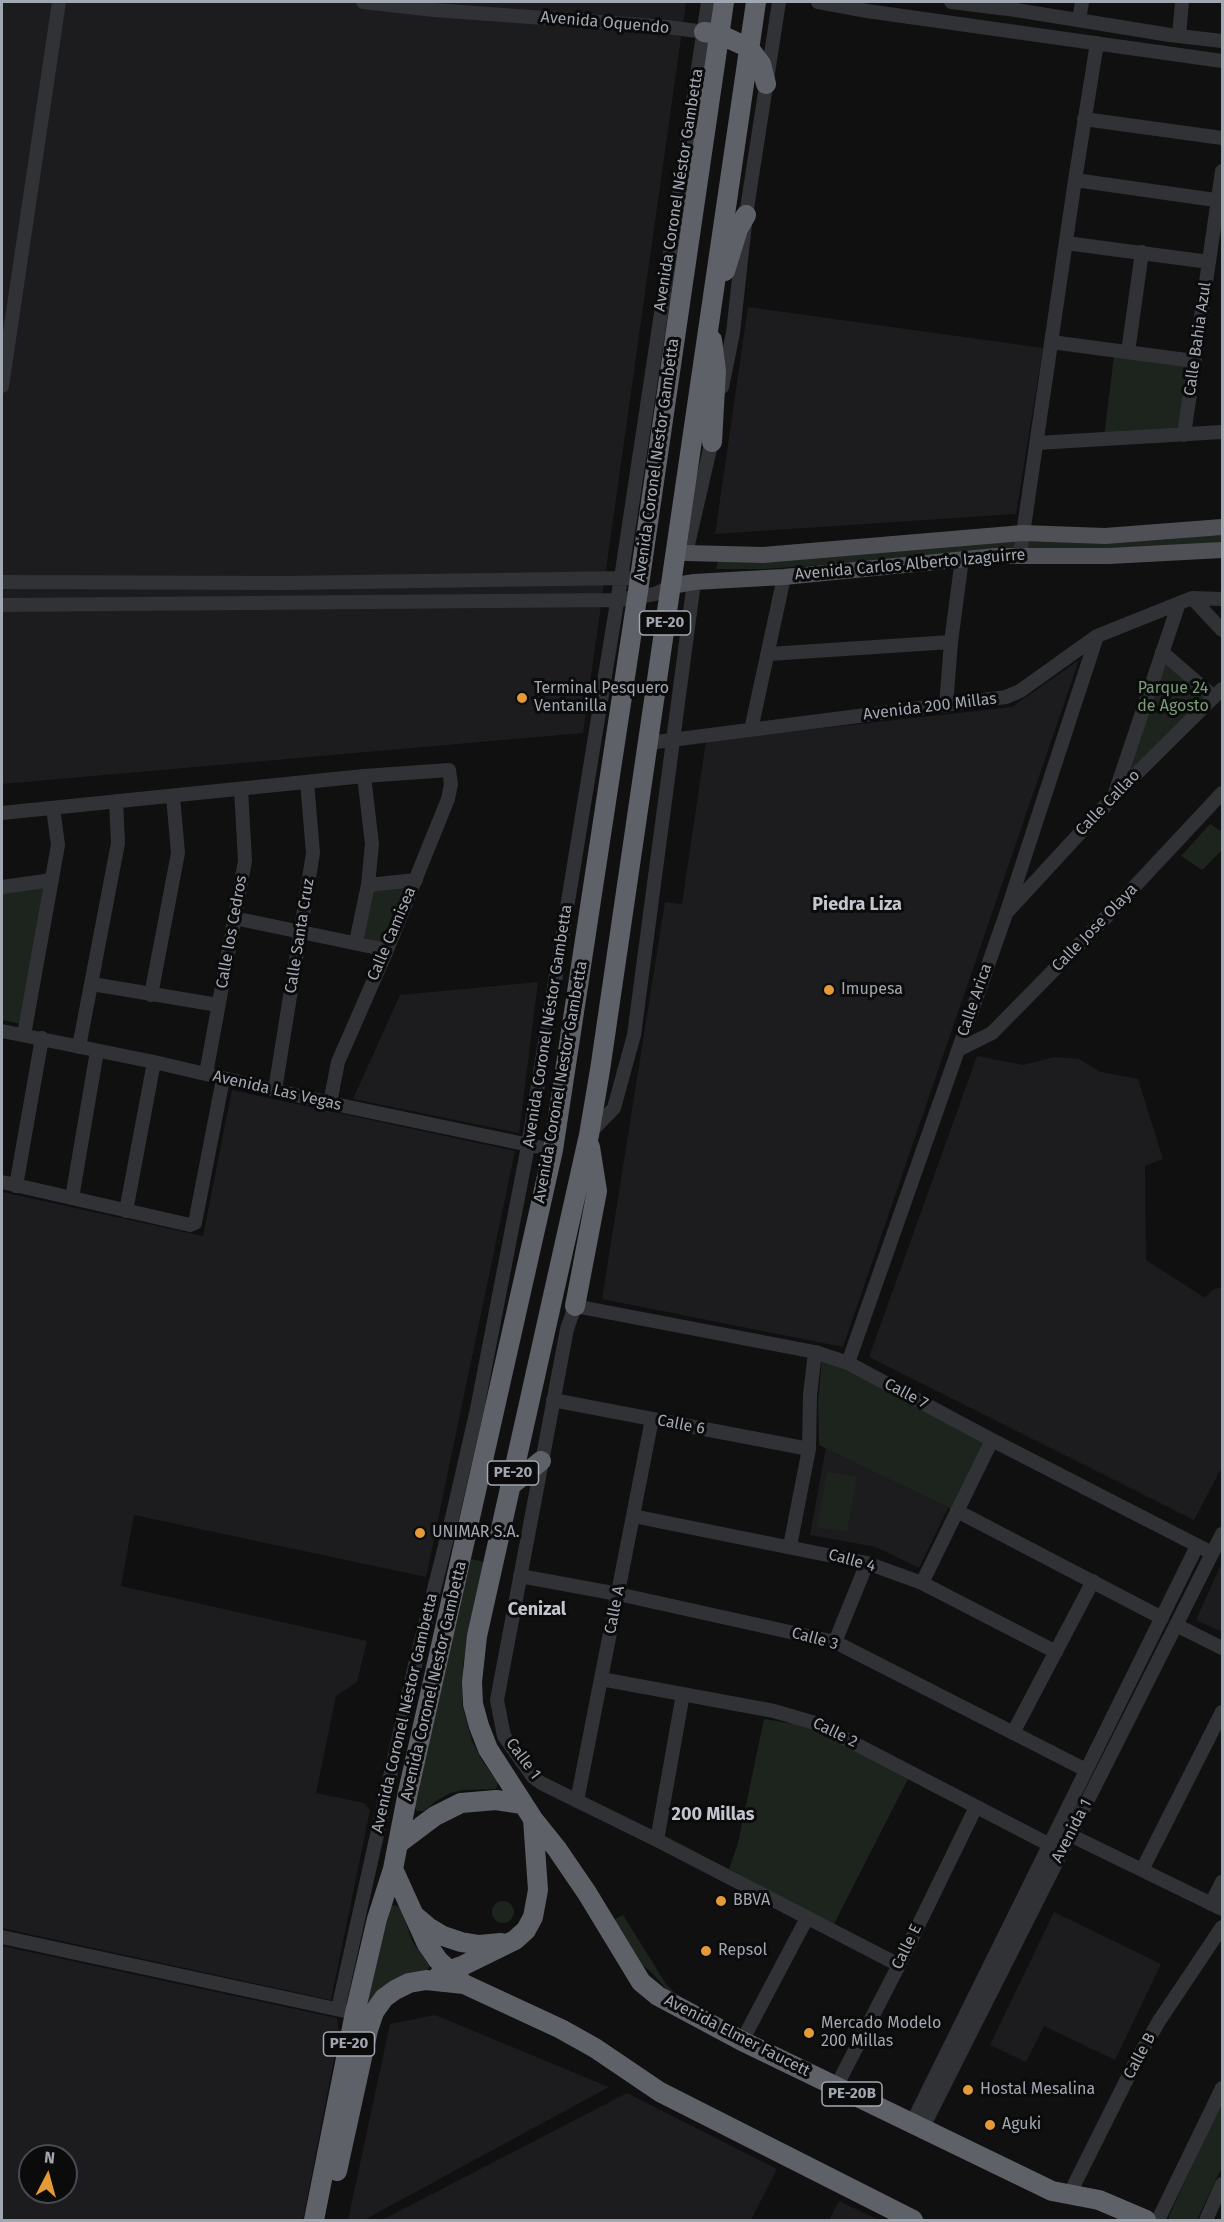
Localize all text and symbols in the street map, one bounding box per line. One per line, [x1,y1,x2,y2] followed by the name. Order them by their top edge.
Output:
[540,8,670,38] street label: Avenida Oquendo
[650,67,708,313] street label: Avenida Coronel Néstor Gambetta
[1181,281,1215,397] street label: Calle Bahia Azul
[630,337,684,583] street label: Avenida Coronel Nestor Gambetta
[794,545,1026,585] street label: Avenida Carlos Alberto Izaguirre
[640,611,690,635] road number: PE-20
[534,679,669,717] place label: Terminal Pesquero Ventanilla
[1137,679,1209,717] park label: Parque 24 de Agosto
[862,689,998,725] street label: Avenida 200 Millas
[515,691,529,705] marker: Terminal Pesquero Ventanilla
[1072,766,1144,840] street label: Calle Callao
[213,874,251,990] street label: Calle los Cedros
[281,877,319,995] street label: Calle Santa Cruz
[1048,880,1142,976] street label: Calle Jose Olaya
[364,884,420,984] street label: Calle Camisea
[812,894,902,916] district label: Piedra Liza
[519,903,577,1149] street label: Avenida Coronel Néstor Gambetta
[530,959,592,1205] street label: Avenida Coronel Nestor Gambetta
[954,961,996,1039] street label: Calle Arica
[841,980,903,1000] place label: Imupesa
[822,983,836,997] marker: Imupesa
[211,1067,343,1115] street label: Avenida Las Vegas
[881,1375,931,1413] street label: Calle 7
[656,1411,706,1439] street label: Calle 6
[488,1461,538,1485] road number: PE-20
[432,1523,519,1543] place label: UNIMAR S.A.
[413,1526,427,1540] marker: UNIMAR S.A.
[826,1546,878,1576] street label: Calle 4
[397,1559,471,1803] street label: Avenida Coronel Nestor Gambetta
[601,1584,629,1636] street label: Calle A
[368,1591,442,1835] street label: Avenida Coronel Néstor Gambetta
[508,1599,566,1621] district label: Cenizal
[790,1624,840,1654] street label: Calle 3
[809,1714,861,1752] street label: Calle 2
[501,1735,545,1783] street label: Calle 1
[1048,1796,1096,1866] street label: Avenida 1
[672,1804,754,1826] district label: 200 Millas
[733,1891,770,1911] place label: BBVA
[714,1894,728,1908] marker: BBVA
[888,1921,926,1973] street label: Calle E
[718,1941,767,1961] place label: Repsol
[699,1944,713,1958] marker: Repsol
[661,1991,813,2081] street label: Avenida Elmer Faucett
[821,2014,941,2052] place label: Mercado Modelo 200 Millas
[802,2026,816,2040] marker: Mercado Modelo 200 Millas
[1120,2030,1160,2082] street label: Calle B
[324,2032,374,2056] road number: PE-20
[980,2080,1095,2100] place label: Hostal Mesalina
[822,2082,882,2106] road number: PE-20B
[961,2083,975,2097] marker: Hostal Mesalina
[1002,2115,1041,2135] place label: Aguki
[983,2118,997,2132] marker: Aguki
[18,2144,78,2204] north arrow
[43,2148,56,2168] text: N

